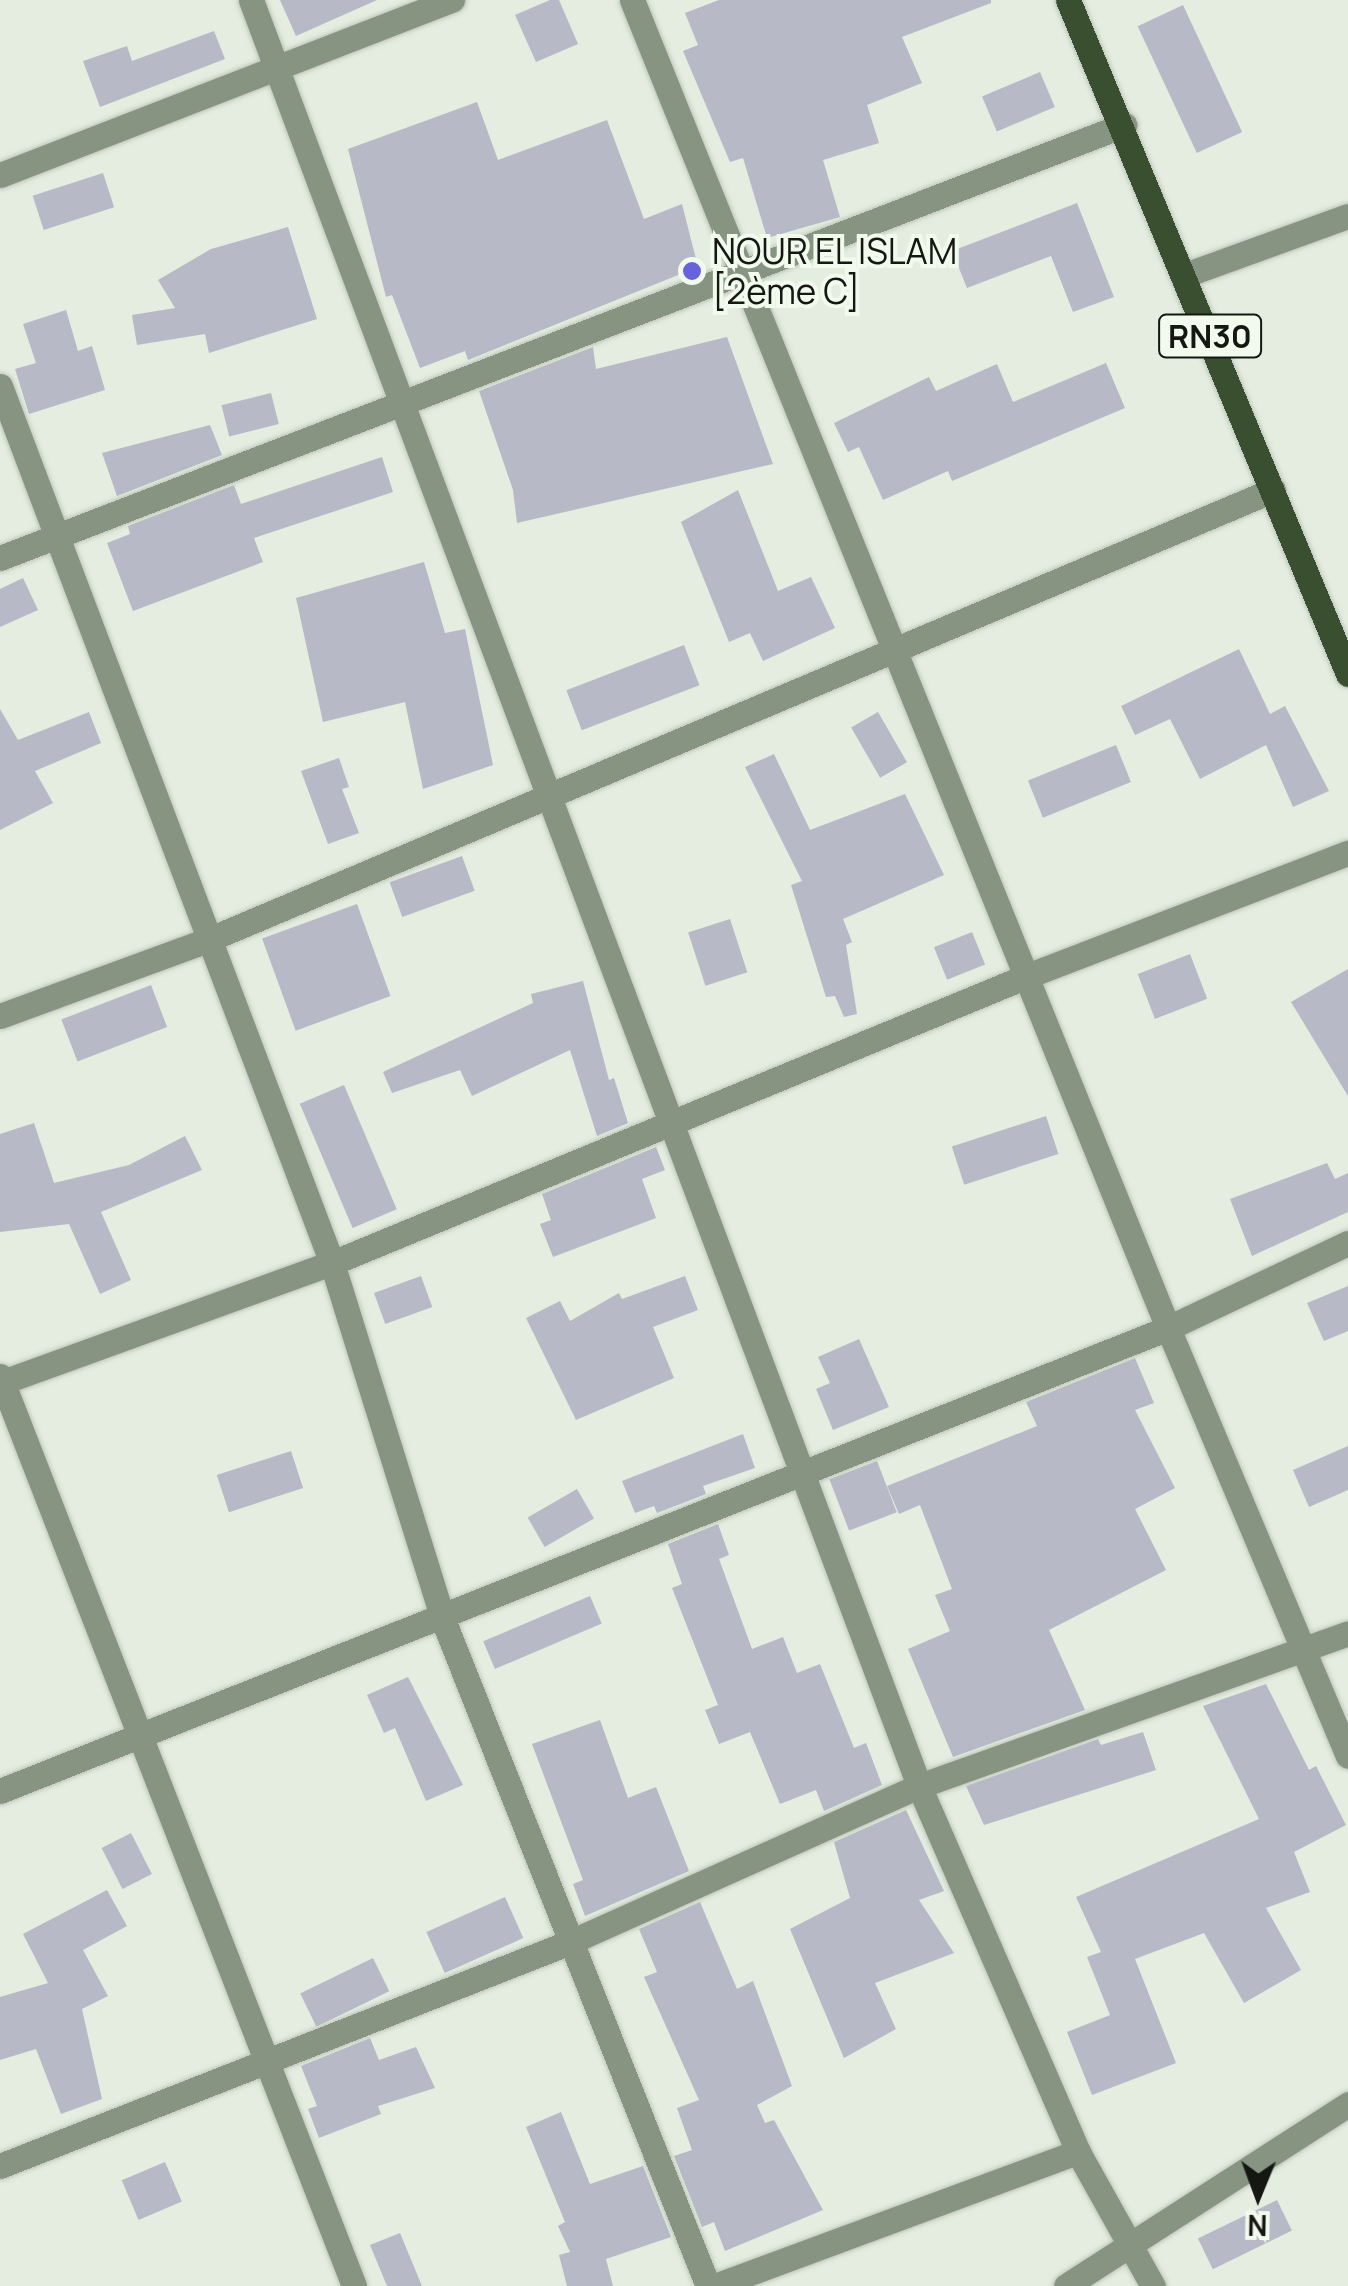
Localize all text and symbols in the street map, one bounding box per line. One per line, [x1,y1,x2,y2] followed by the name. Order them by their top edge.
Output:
[712,230,959,312] place label: NOUR EL ISLAM [2ème C]
[681,260,703,282] marker: NOUR EL ISLAM [2ème C]
[1158,309,1262,363] road number: RN30
[1208,2146,1308,2246] north arrow
[1247,2207,1268,2245] text: N

